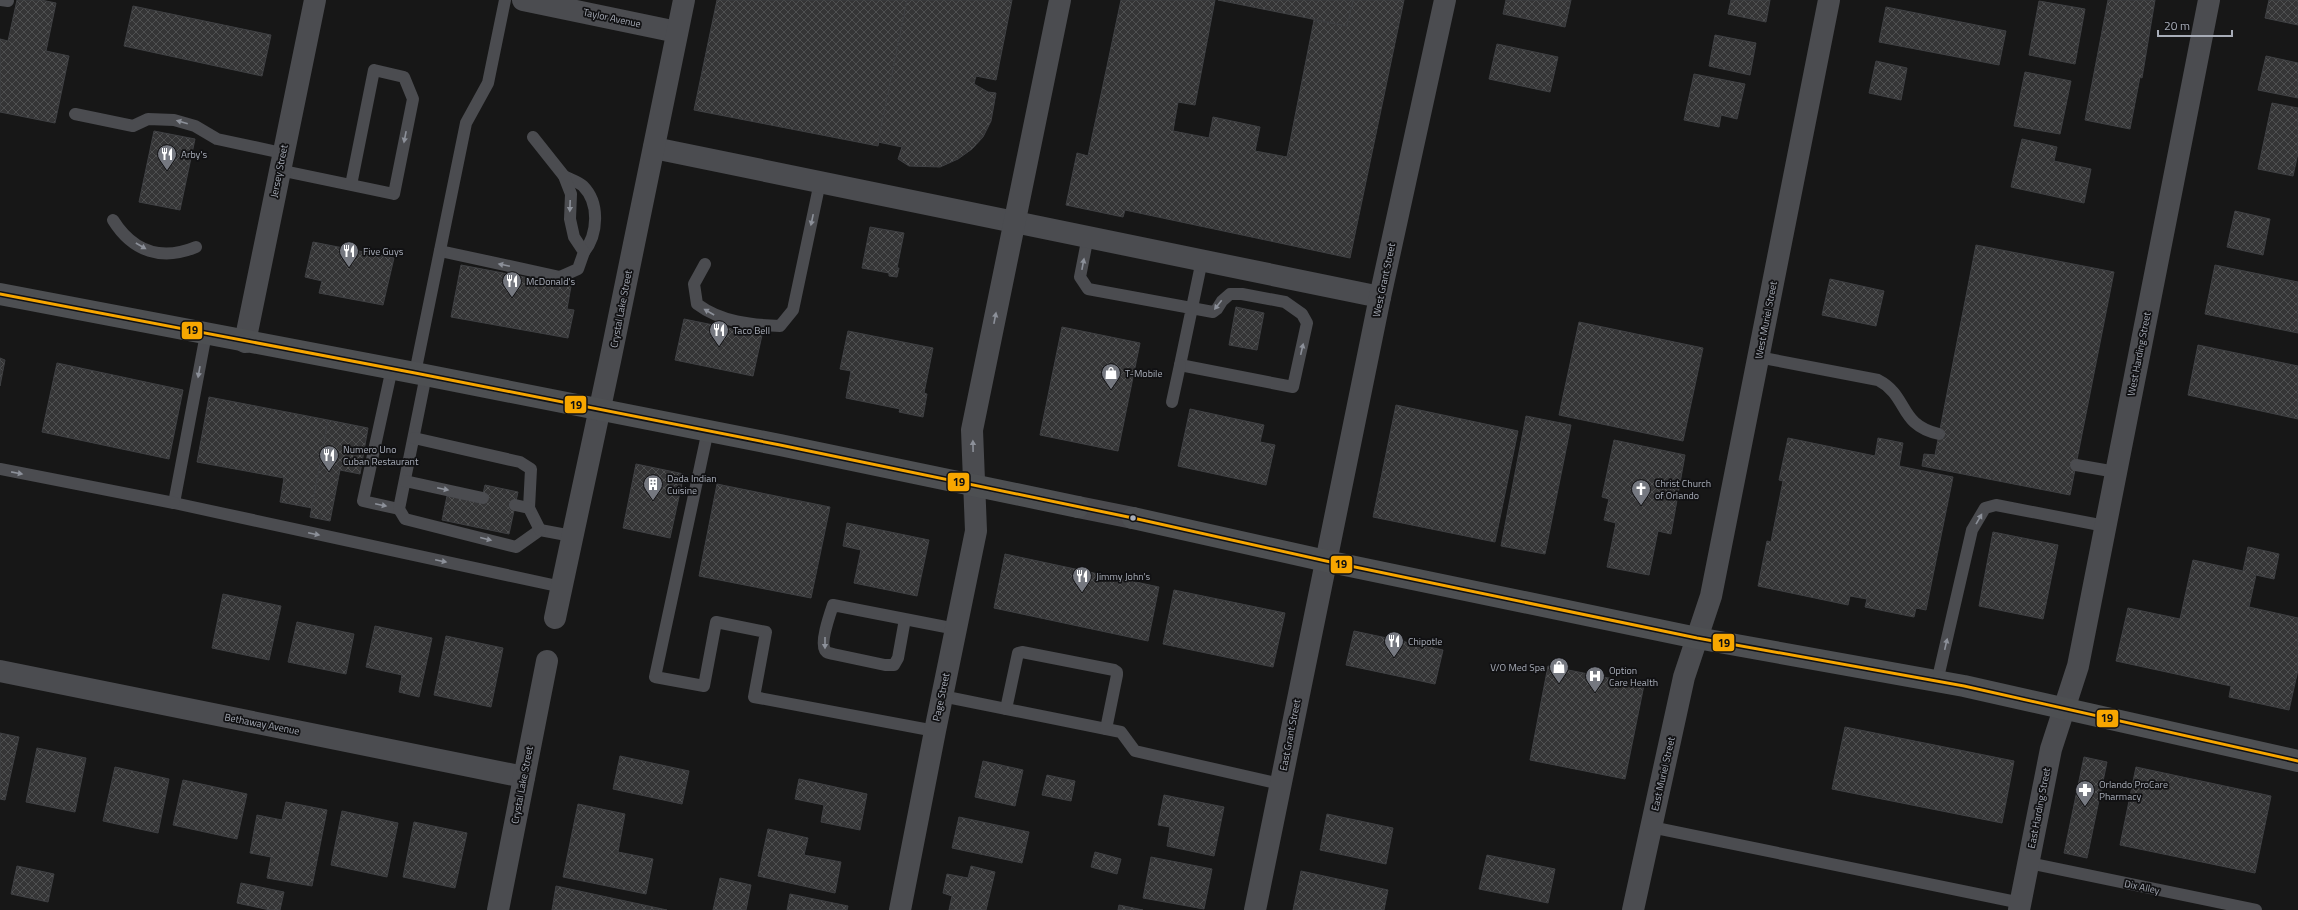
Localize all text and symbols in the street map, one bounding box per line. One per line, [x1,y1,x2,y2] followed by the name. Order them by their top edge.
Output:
[582,5,642,31] street label: Taylor Avenue
[2158,12,2232,38] scale bar
[2164,16,2190,35] text: 20 m
[176,119,188,125] one-way arrow
[402,131,408,144] one-way arrow
[156,143,178,171] restaurant icon: Arby's
[267,143,292,199] street label: Jersey Street
[181,147,207,162] place label: Arby's
[567,200,574,212] one-way arrow
[808,214,814,226] one-way arrow
[338,240,360,268] restaurant icon: Five Guys
[1369,241,1399,318] street label: West Grant Street
[135,243,147,250] one-way arrow
[363,244,404,259] place label: Five Guys
[1080,258,1086,270] one-way arrow
[498,262,510,268] one-way arrow
[606,268,636,349] street label: Crystal Lake Street
[501,270,523,298] restaurant icon: McDonald's
[526,274,575,289] place label: McDonald's
[1751,279,1781,360] street label: West Muriel Street
[1214,300,1222,311] one-way arrow
[703,309,715,316] one-way arrow
[2124,310,2155,397] street label: West Harding Street
[992,312,998,324] one-way arrow
[708,319,730,347] restaurant icon: Taco Bell
[181,321,203,340] line badge: 19
[186,322,198,338] text: 19
[733,323,770,338] place label: Taco Bell
[1299,343,1305,355] one-way arrow
[1100,362,1122,390] shop icon: T-Mobile
[196,366,202,379] one-way arrow
[1125,366,1162,381] place label: T-Mobile
[564,395,587,414] line badge: 19
[570,397,582,413] text: 19
[969,440,976,452] one-way arrow
[343,442,419,469] place label: Numero Uno Cuban Restaurant
[318,444,340,472] restaurant icon: Numero Uno Cuban Restaurant
[11,470,23,476] one-way arrow
[667,471,717,498] place label: Dada Indian Cuisine
[947,472,970,492] line badge: 19
[642,473,664,501] building icon: Dada Indian Cuisine
[953,474,965,490] text: 19
[1655,476,1711,503] place label: Christ Church of Orlando
[1630,478,1652,506] church icon: Christ Church of Orlando
[437,487,449,493] one-way arrow
[375,502,388,508] one-way arrow
[1128,513,1138,523] unlabelled marker
[1975,513,1982,524] one-way arrow
[308,532,320,538] one-way arrow
[479,537,492,543] one-way arrow
[1330,555,1353,574] line badge: 19
[1335,556,1347,572] text: 19
[435,558,447,564] one-way arrow
[1071,565,1093,593] restaurant icon: Jimmy John's
[1096,569,1151,584] place label: Jimmy John's
[1383,630,1405,658] restaurant icon: Chipotle
[1712,633,1735,652] line badge: 19
[1408,634,1442,649] place label: Chipotle
[1718,635,1730,651] text: 19
[822,637,828,650] one-way arrow
[1943,638,1949,650] one-way arrow
[1548,656,1570,684] shop icon: V/O Med Spa
[1490,660,1545,675] place label: V/O Med Spa
[1609,663,1658,690] place label: Option Care Health
[1584,665,1606,693] hospital icon: Option Care Health
[929,671,954,723] street label: Page Street
[1276,698,1304,772] street label: East Grant Street
[223,709,301,739] street label: Bethaway Avenue
[2096,709,2119,728] line badge: 19
[2101,710,2113,726] text: 19
[1647,735,1679,813] street label: East Muriel Street
[507,744,537,825] street label: Crystal Lake Street
[2024,766,2054,850] street label: East Harding Street
[2099,777,2168,804] place label: Orlando ProCare Pharmacy
[2074,779,2096,807] pharmacy icon: Orlando ProCare Pharmacy
[2123,876,2161,898] street label: Dix Alley

